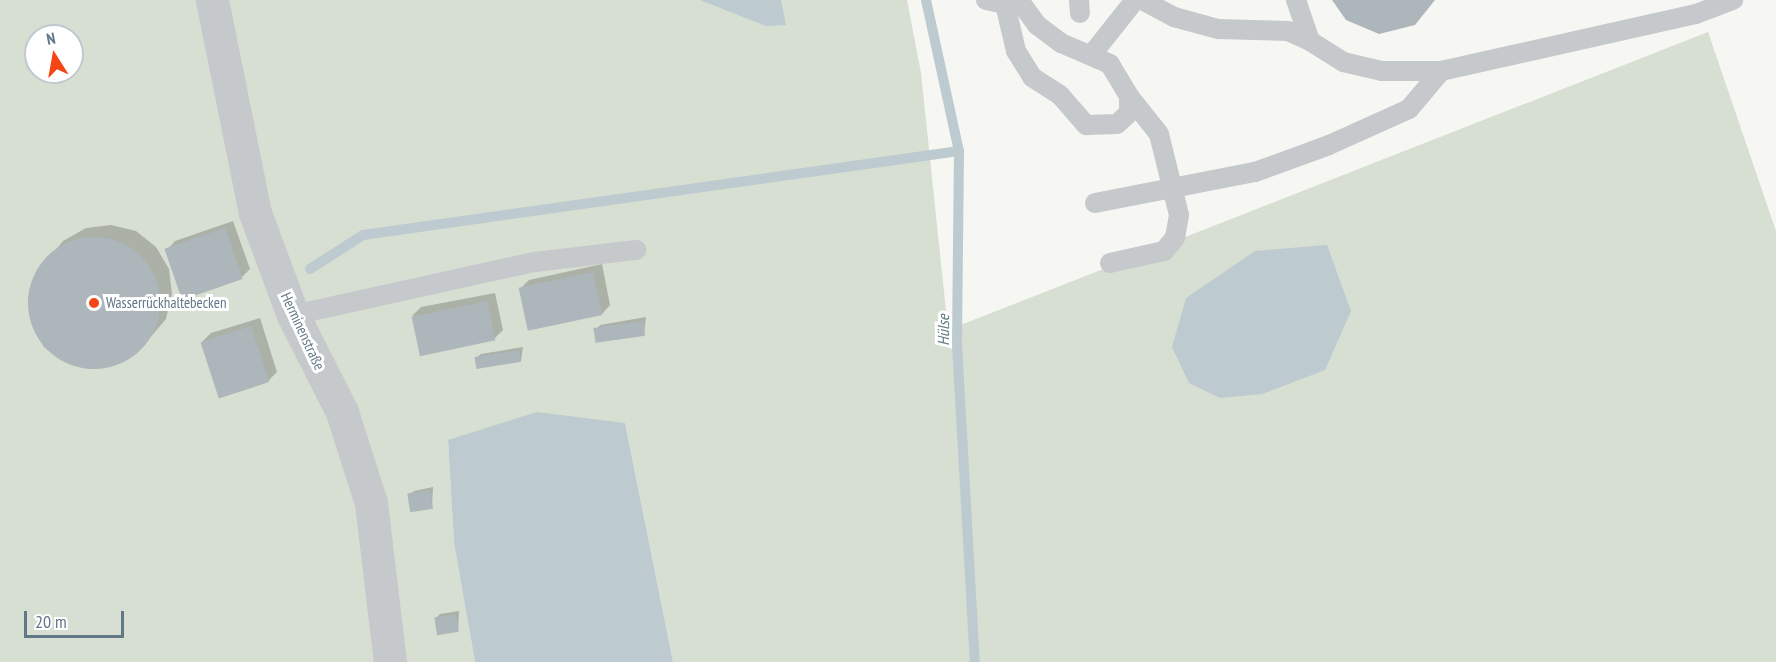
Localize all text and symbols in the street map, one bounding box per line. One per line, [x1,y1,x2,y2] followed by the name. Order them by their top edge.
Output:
[24,24,84,84] north arrow
[45,28,57,49] text: N
[277,289,329,373] street label: Herminenstraße
[106,294,226,312] place label: Wasserrückhaltebecken
[87,296,101,310] marker: Wasserrückhaltebecken
[933,314,953,346] water label: Hülse
[27,599,128,637] scale bar
[35,610,67,633] text: 20 m

